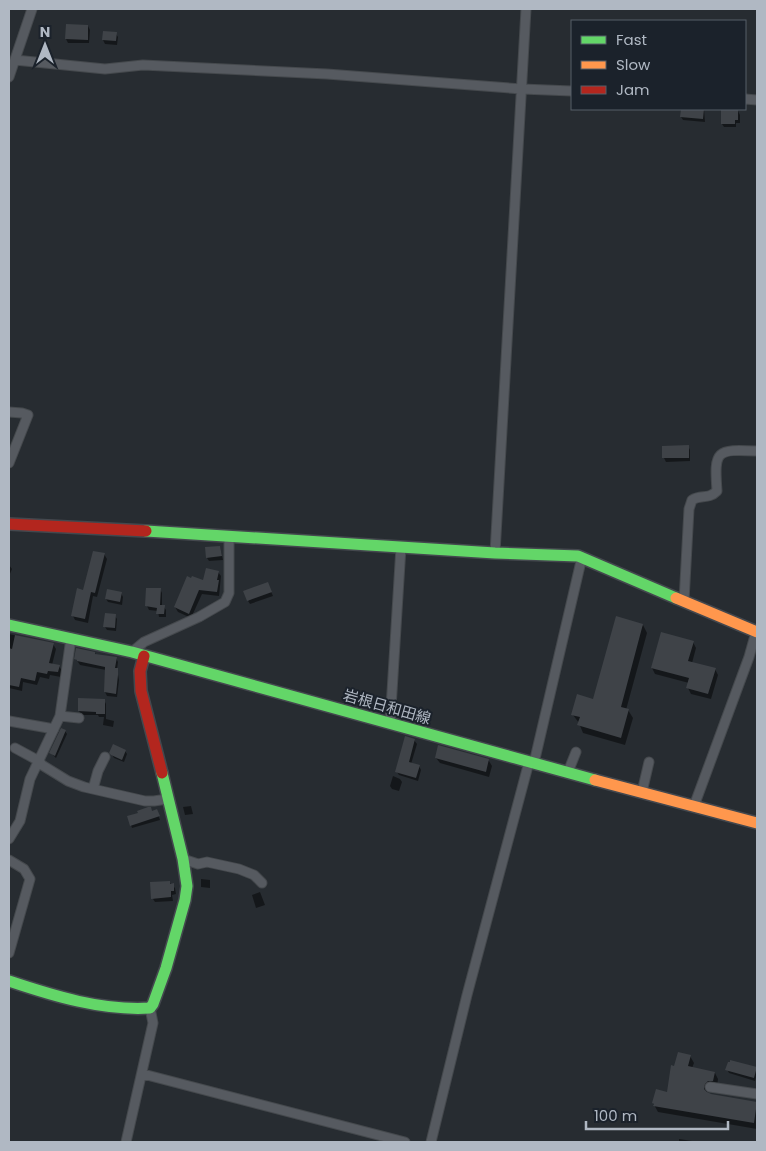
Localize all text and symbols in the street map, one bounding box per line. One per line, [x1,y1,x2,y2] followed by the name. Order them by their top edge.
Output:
[20,20,70,70] north arrow
[571,20,746,110] legend
[40,22,50,42] text: N
[616,29,647,50] text: Fast
[616,54,651,75] text: Slow
[616,79,650,100] text: Jam
[341,684,433,729] street label: 岩根日和田線
[586,1098,728,1130] scale bar
[594,1105,637,1126] text: 100 m

